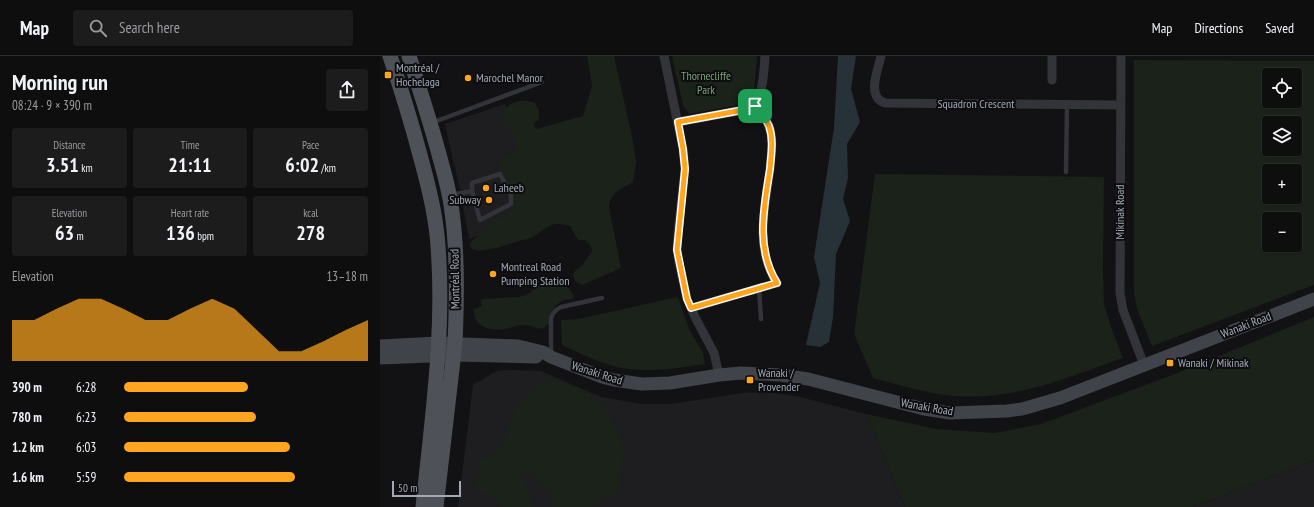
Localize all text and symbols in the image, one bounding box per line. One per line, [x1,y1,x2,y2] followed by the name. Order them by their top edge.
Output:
[73,10,353,46] search box
[20,16,49,40] text: Map
[87,17,109,39] icon: search
[119,18,180,37] text: Search here
[1152,19,1172,37] text: Map
[1194,19,1243,37] text: Directions
[1265,19,1294,37] text: Saved
[396,60,440,89] place label: Montréal / Hochelaga
[12,68,108,96] text: Morning run
[681,68,731,97] park label: Thornecliffe Park
[1262,68,1302,252] map controls
[1262,68,1302,108] button: locate
[326,69,368,111] button: share
[383,70,393,80] marker: Montréal / Hochelaga
[476,70,544,85] place label: Marochel Manor
[463,73,473,83] marker: Marochel Manor
[738,89,772,123] pin
[744,95,766,117] icon: arrive
[937,96,1015,111] street label: Squadron Crescent
[12,97,92,114] text: 08:24 · 9 × 390 m
[1262,116,1302,156] button: layers
[53,138,86,152] text: Distance
[180,138,200,152] text: Time
[302,138,319,152] text: Pace
[46,152,79,178] text: 3.51
[168,152,212,178] text: 21:11
[285,152,319,178] text: 6:02
[79,161,93,175] text: km
[319,161,336,175] text: /km
[1262,164,1302,204] button: +
[494,180,524,195] place label: Laheeb
[481,183,491,193] marker: Laheeb
[1112,185,1127,239] street label: Mikinak Road
[449,192,481,207] place label: Subway
[484,195,494,205] marker: Subway
[52,206,87,220] text: Elevation
[171,206,209,220] text: Heart rate
[303,206,318,220] text: kcal
[1262,212,1302,252] button: −
[55,220,74,246] text: 63
[166,220,195,246] text: 136
[296,220,325,246] text: 278
[74,229,84,243] text: m
[195,229,214,243] text: bpm
[446,249,463,309] street label: Montréal Road
[501,259,570,288] place label: Montreal Road Pumping Station
[12,268,54,285] text: Elevation
[326,268,368,285] text: 13–18 m
[488,269,498,279] marker: Montreal Road Pumping Station
[1218,308,1273,341] street label: Wanaki Road
[1178,355,1249,370] place label: Wanaki / Mikinak
[570,357,625,388] street label: Wanaki Road
[1165,358,1175,368] marker: Wanaki / Mikinak
[758,365,800,394] place label: Wanaki / Provender
[745,375,755,385] marker: Wanaki / Provender
[12,379,42,396] text: 390 m
[76,379,96,396] text: 6:28
[900,395,954,418] street label: Wanaki Road
[12,409,42,426] text: 780 m
[76,409,96,426] text: 6:23
[12,439,44,456] text: 1.2 km
[76,439,96,456] text: 6:03
[12,469,44,486] text: 1.6 km
[76,469,96,486] text: 5:59
[392,479,461,498] scale bar
[398,481,417,495] text: 50 m

